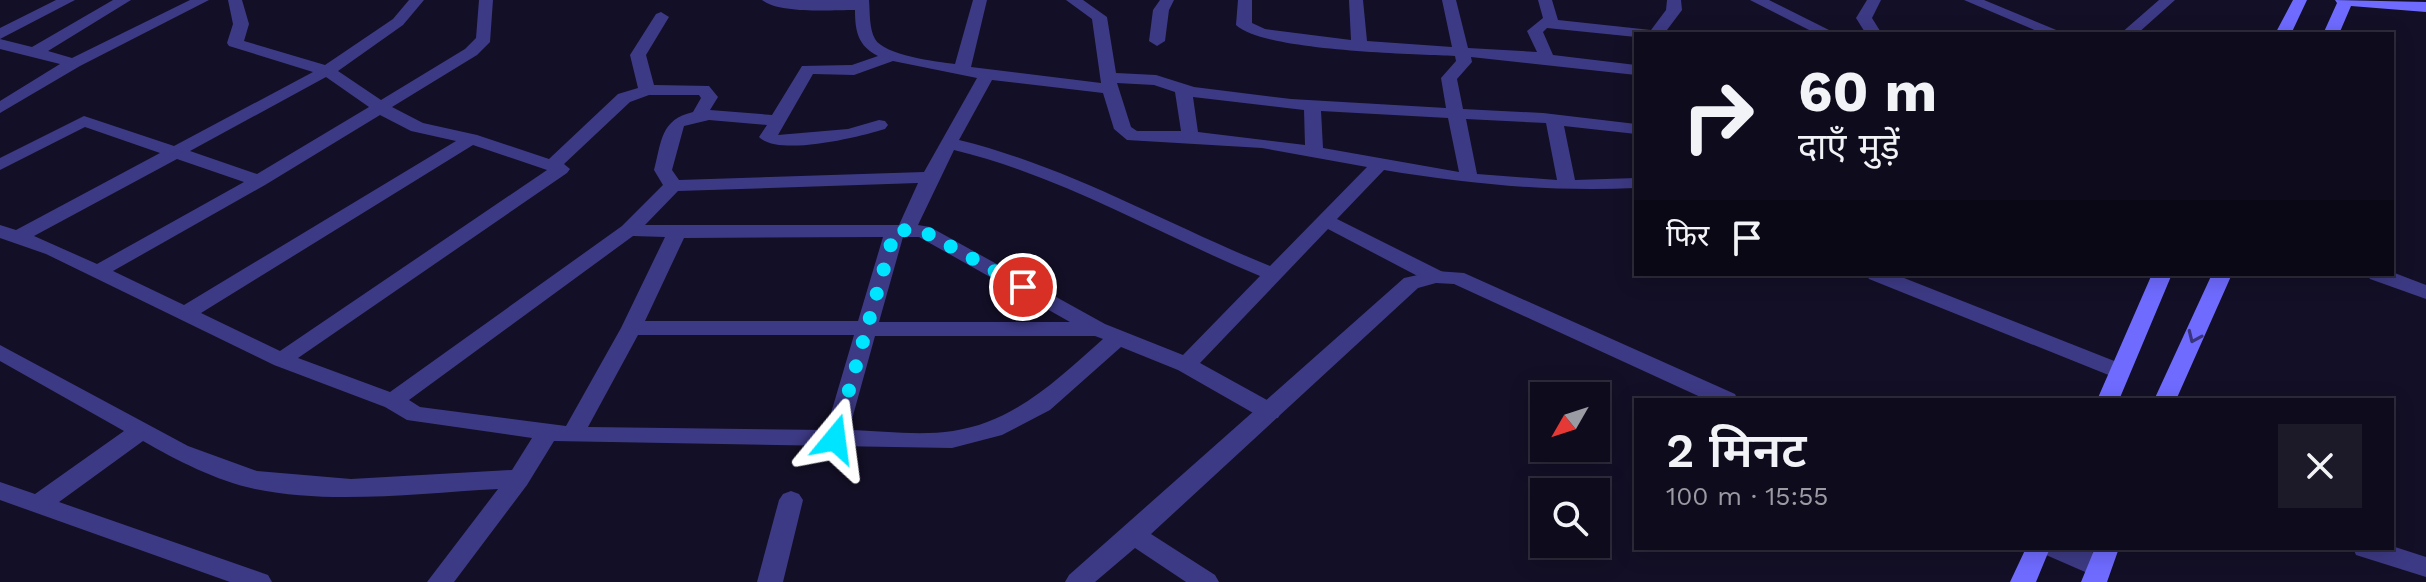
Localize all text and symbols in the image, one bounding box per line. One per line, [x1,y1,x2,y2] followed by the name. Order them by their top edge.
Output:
[1798,59,1937,125] text: 60 m
[1666,64,1770,168] icon: right
[1798,126,1899,168] text: दाएँ मुड़ें
[1725,216,1769,260] icon: arrive
[1666,218,1709,253] text: फिर
[989,253,1057,321] pin
[1001,265,1045,309] icon: arrive
[2188,329,2204,343] one-way arrow
[1530,382,1610,462] north arrow
[1530,382,1610,558] map controls
[793,397,877,481] position arrow
[1666,422,1807,479] text: 2 मिनट
[2278,424,2362,508] button: close
[1530,478,1610,558] button: search
[1666,481,1828,511] text: 100 m · 15:55

